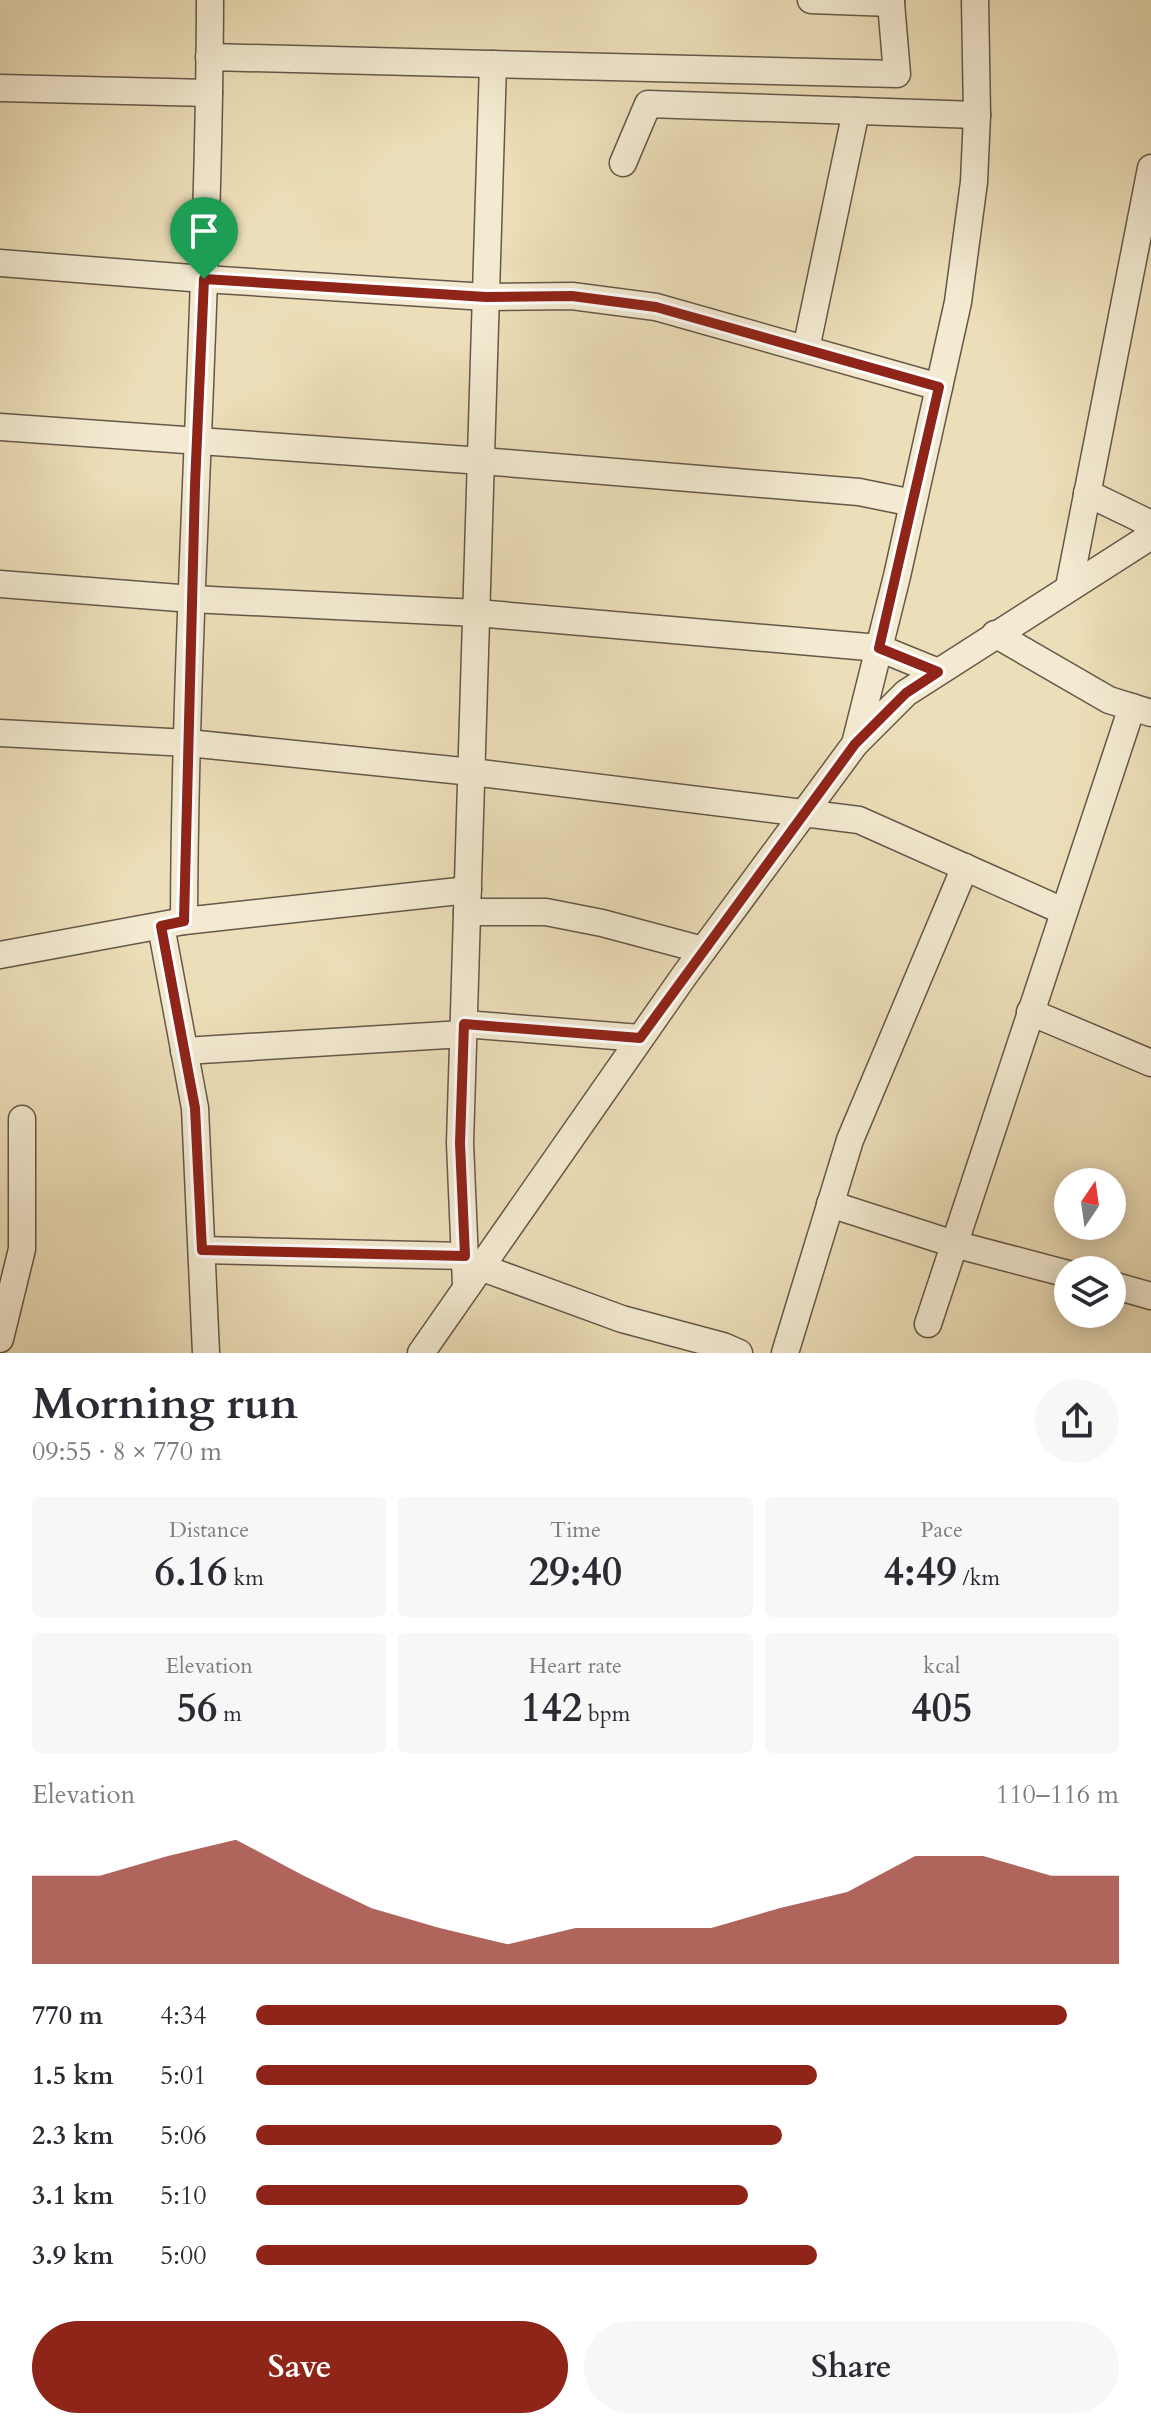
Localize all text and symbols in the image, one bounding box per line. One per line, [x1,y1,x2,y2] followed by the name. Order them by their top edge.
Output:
[170,197,238,279] pin
[182,209,226,253] icon: arrive
[1054,1168,1126,1240] north arrow
[1054,1168,1126,1328] map controls
[1054,1256,1126,1328] button: layers
[32,1374,298,1434] text: Morning run
[1035,1379,1119,1463] button: share
[32,1434,222,1469] text: 09:55 · 8 × 770 m
[169,1515,249,1545] text: Distance
[550,1515,601,1545] text: Time
[921,1515,963,1545] text: Pace
[154,1545,228,1600] text: 6.16
[529,1545,622,1600] text: 29:40
[884,1545,957,1600] text: 4:49
[228,1563,264,1593] text: km
[957,1563,1000,1593] text: /km
[165,1651,253,1681] text: Elevation
[529,1651,622,1681] text: Heart rate
[923,1651,960,1681] text: kcal
[176,1681,217,1736] text: 56
[521,1681,582,1736] text: 142
[911,1681,973,1736] text: 405
[217,1699,242,1729] text: m
[582,1699,630,1729] text: bpm
[32,1777,135,1812] text: Elevation
[996,1777,1119,1812] text: 110–116 m
[32,1998,103,2033] text: 770 m
[160,1998,207,2033] text: 4:34
[32,2058,113,2093] text: 1.5 km
[160,2058,207,2093] text: 5:01
[32,2118,113,2153] text: 2.3 km
[160,2118,207,2153] text: 5:06
[32,2178,113,2213] text: 3.1 km
[160,2178,207,2213] text: 5:10
[32,2238,113,2273] text: 3.9 km
[160,2238,207,2273] text: 5:00
[32,2321,568,2413] button: Save
[584,2321,1119,2413] button: Share

